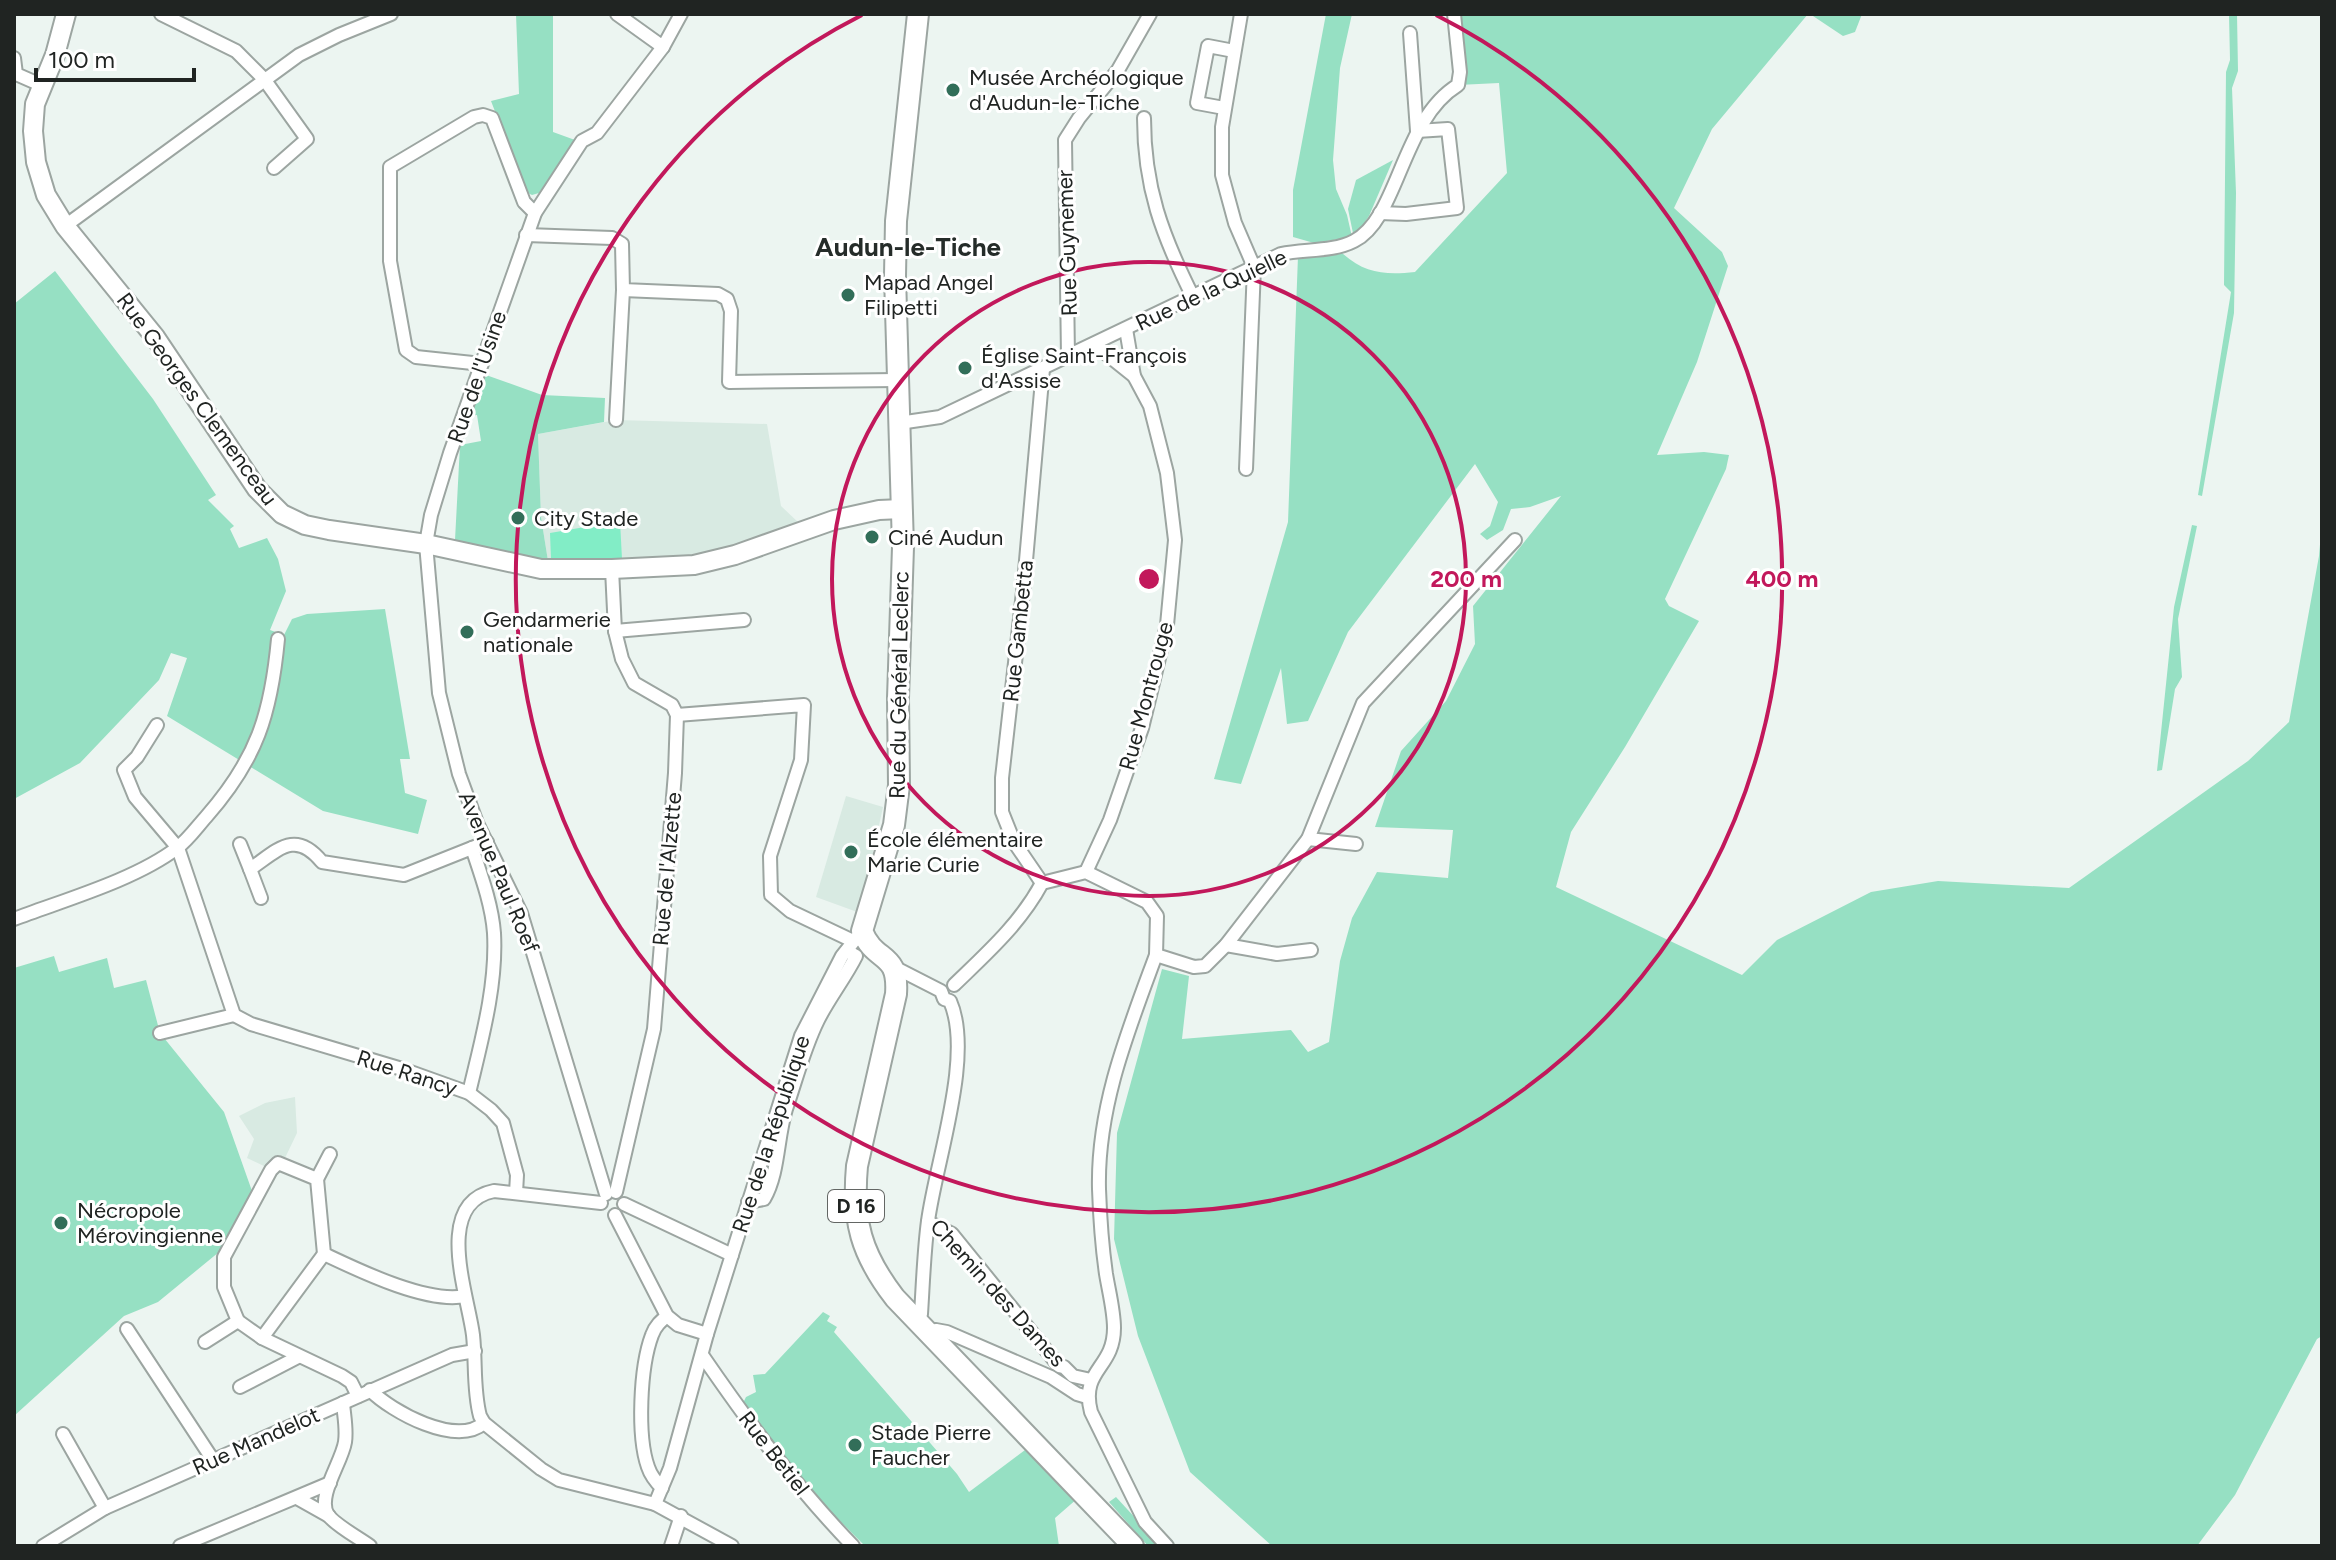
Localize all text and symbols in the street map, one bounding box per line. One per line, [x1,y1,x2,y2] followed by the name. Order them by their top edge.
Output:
[36,32,194,82] scale bar
[48,45,115,74] text: 100 m
[969,64,1184,116] place label: Musée Archéologique d'Audun-le-Tiche
[944,81,962,99] marker: Musée Archéologique d'Audun-le-Tiche
[1051,169,1083,317] street label: Rue Guynemer
[815,231,1001,263] district label: Audun-le-Tiche
[1131,243,1291,337] street label: Rue de la Quielle
[864,269,993,321] place label: Mapad Angel Filipetti
[839,286,857,304] marker: Mapad Angel Filipetti
[111,287,283,511] street label: Rue Georges Clemenceau
[442,307,512,447] street label: Rue de l'Usine
[981,342,1187,394] place label: Église Saint-François d'Assise
[956,359,974,377] marker: Église Saint-François d'Assise
[534,505,638,532] place label: City Stade
[509,509,527,527] marker: City Stade
[888,524,1003,551] place label: Ciné Audun
[863,528,881,546] marker: Ciné Audun
[997,559,1039,703] street label: Rue Gambetta
[1430,564,1502,593] text: 200 m
[1746,564,1818,593] text: 400 m
[1135,565,1163,593] centre of rings
[884,571,914,799] street label: Rue du Général Leclerc
[483,606,611,658] place label: Gendarmerie nationale
[1113,619,1179,773] street label: Rue Montrouge
[458,623,476,641] marker: Gendarmerie nationale
[453,787,546,958] street label: Avenue Paul Roef
[647,791,687,947] street label: Rue de l'Alzette
[867,826,1043,878] place label: École élémentaire Marie Curie
[842,843,860,861] marker: École élémentaire Marie Curie
[726,1032,816,1236] street label: Rue de la République
[353,1044,461,1102] street label: Rue Rancy
[828,1190,884,1222] road number: D 16
[77,1197,223,1249] place label: Nécropole Mérovingienne
[52,1214,70,1232] marker: Nécropole Mérovingienne
[925,1214,1071,1372] street label: Chemin des Dames
[188,1401,324,1481] street label: Rue Mandelot
[733,1406,815,1500] street label: Rue Betiel
[871,1419,991,1471] place label: Stade Pierre Faucher
[846,1436,864,1454] marker: Stade Pierre Faucher

